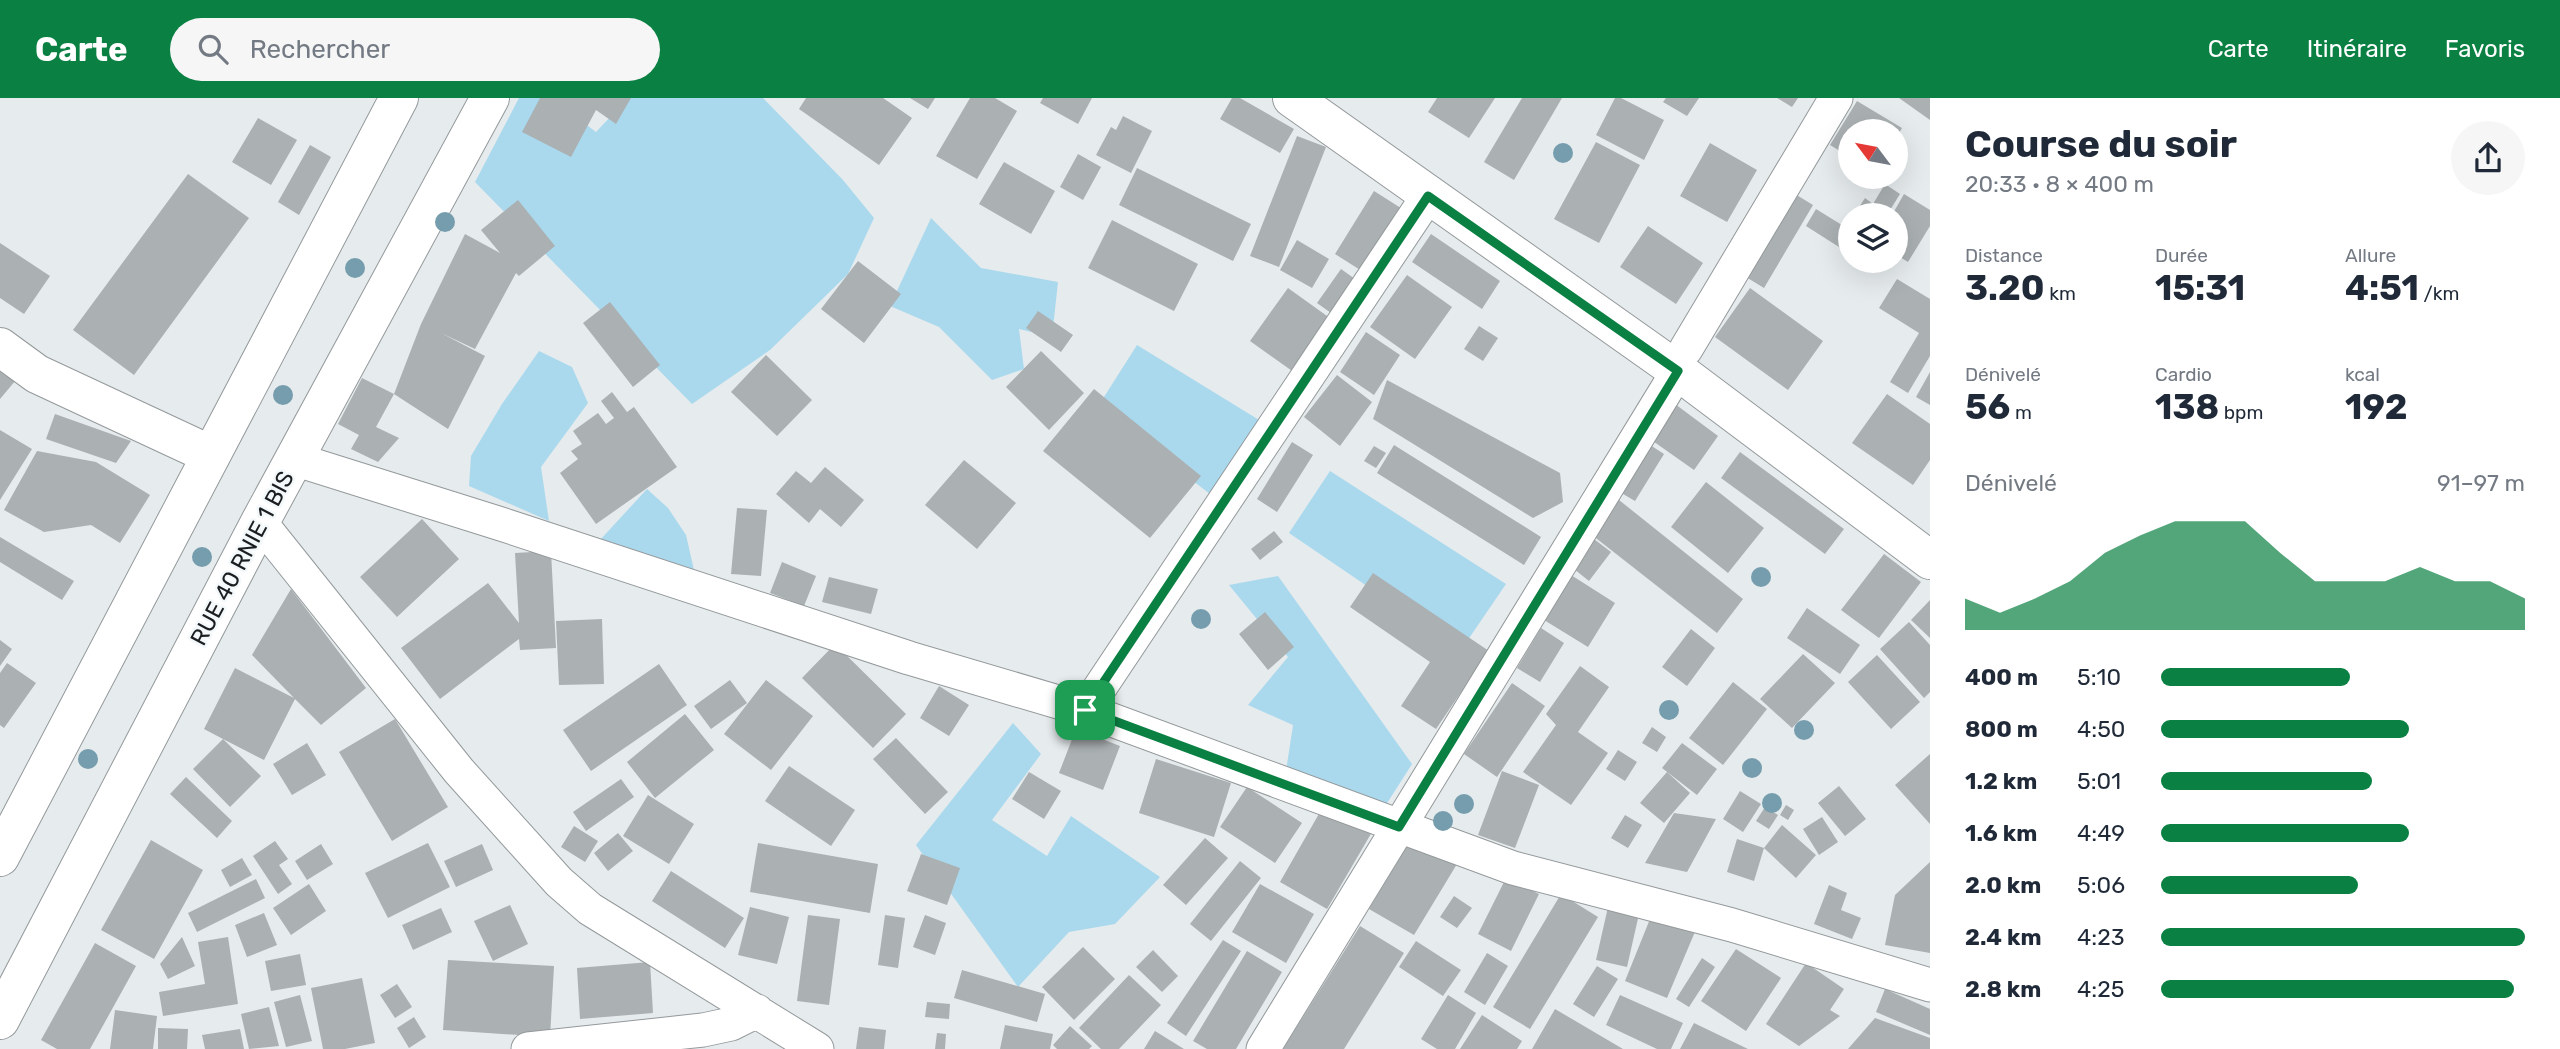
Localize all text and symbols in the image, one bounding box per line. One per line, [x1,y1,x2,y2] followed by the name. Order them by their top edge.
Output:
[170,18,660,81] search box
[35,30,128,69] text: Carte
[194,30,232,68] icon: search
[250,34,390,65] text: Rechercher
[2208,35,2269,63] text: Carte
[2307,35,2407,63] text: Itinéraire
[2445,35,2525,63] text: Favoris
[1838,119,1908,189] north arrow
[1838,119,1908,273] map controls
[1965,121,2237,167] text: Course du soir
[2451,121,2525,195] button: share
[1965,170,2154,198] text: 20:33 · 8 × 400 m
[1838,203,1908,273] button: layers
[1965,244,2043,267] text: Distance
[2155,244,2208,267] text: Durée
[2345,244,2396,267] text: Allure
[1965,267,2045,309] text: 3.20
[2155,267,2245,309] text: 15:31
[2345,267,2419,309] text: 4:51
[2045,282,2076,305] text: km
[2419,282,2459,305] text: /km
[1965,363,2041,386] text: Dénivelé
[2155,363,2212,386] text: Cardio
[2345,363,2380,386] text: kcal
[1965,386,2010,428] text: 56
[2155,386,2219,428] text: 138
[2345,386,2408,428] text: 192
[2010,401,2032,424] text: m
[2219,401,2263,424] text: bpm
[184,466,300,650] street label: RUE 40 RNIE 1 BIS
[1965,469,2057,497] text: Dénivelé
[2437,469,2525,497] text: 91–97 m
[1965,663,2038,691] text: 400 m
[2077,663,2121,691] text: 5:10
[1055,680,1115,740] pin
[1066,691,1104,729] icon: arrive
[1965,715,2038,743] text: 800 m
[2077,715,2125,743] text: 4:50
[1965,767,2037,795] text: 1.2 km
[2077,767,2121,795] text: 5:01
[1965,819,2037,847] text: 1.6 km
[2077,819,2125,847] text: 4:49
[1965,871,2041,899] text: 2.0 km
[2077,871,2125,899] text: 5:06
[1965,923,2041,951] text: 2.4 km
[2077,923,2125,951] text: 4:23
[1965,975,2041,1003] text: 2.8 km
[2077,975,2124,1003] text: 4:25

